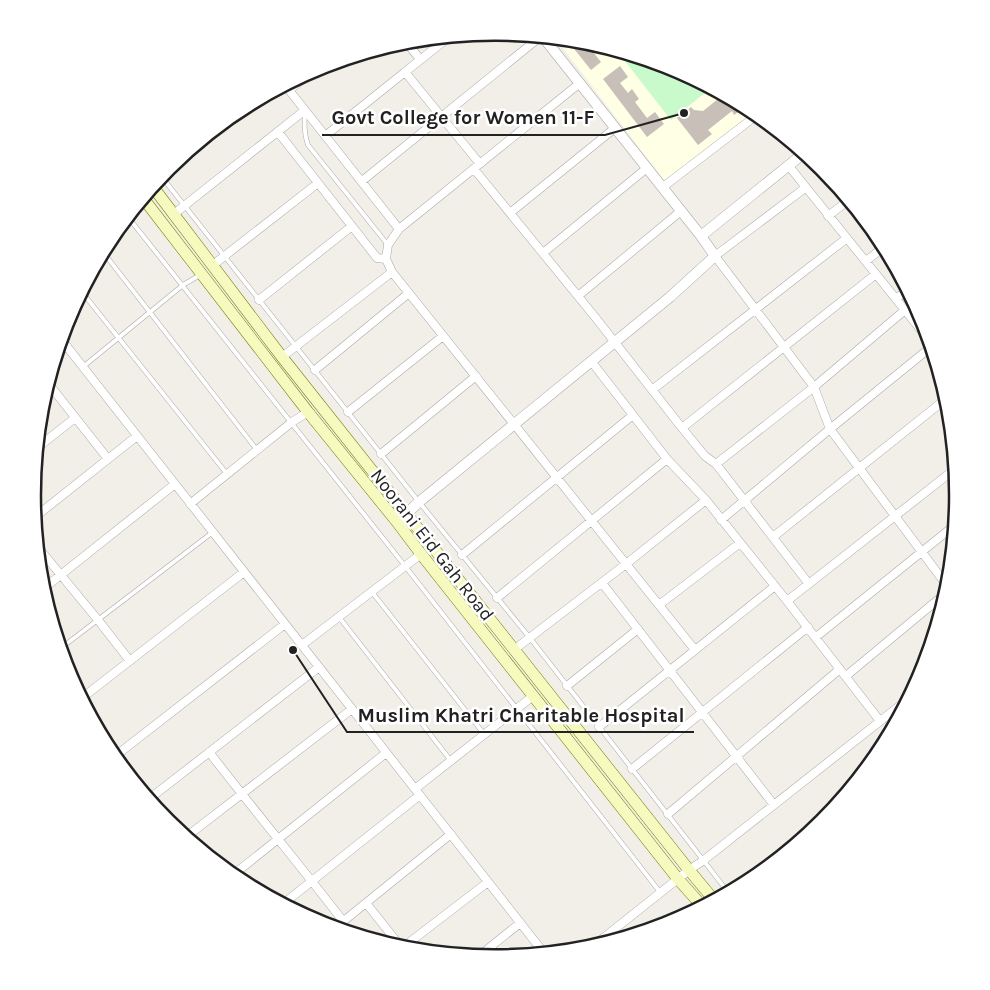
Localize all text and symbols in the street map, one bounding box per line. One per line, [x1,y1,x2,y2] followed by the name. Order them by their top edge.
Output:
[322,100,605,135] callout: Govt College for Women 11-F
[331,106,595,129] text: Govt College for Women 11-F
[366,464,498,626] street label: Noorani Eid Gah Road
[347,697,694,732] callout: Muslim Khatri Charitable Hospital
[357,704,685,727] text: Muslim Khatri Charitable Hospital

